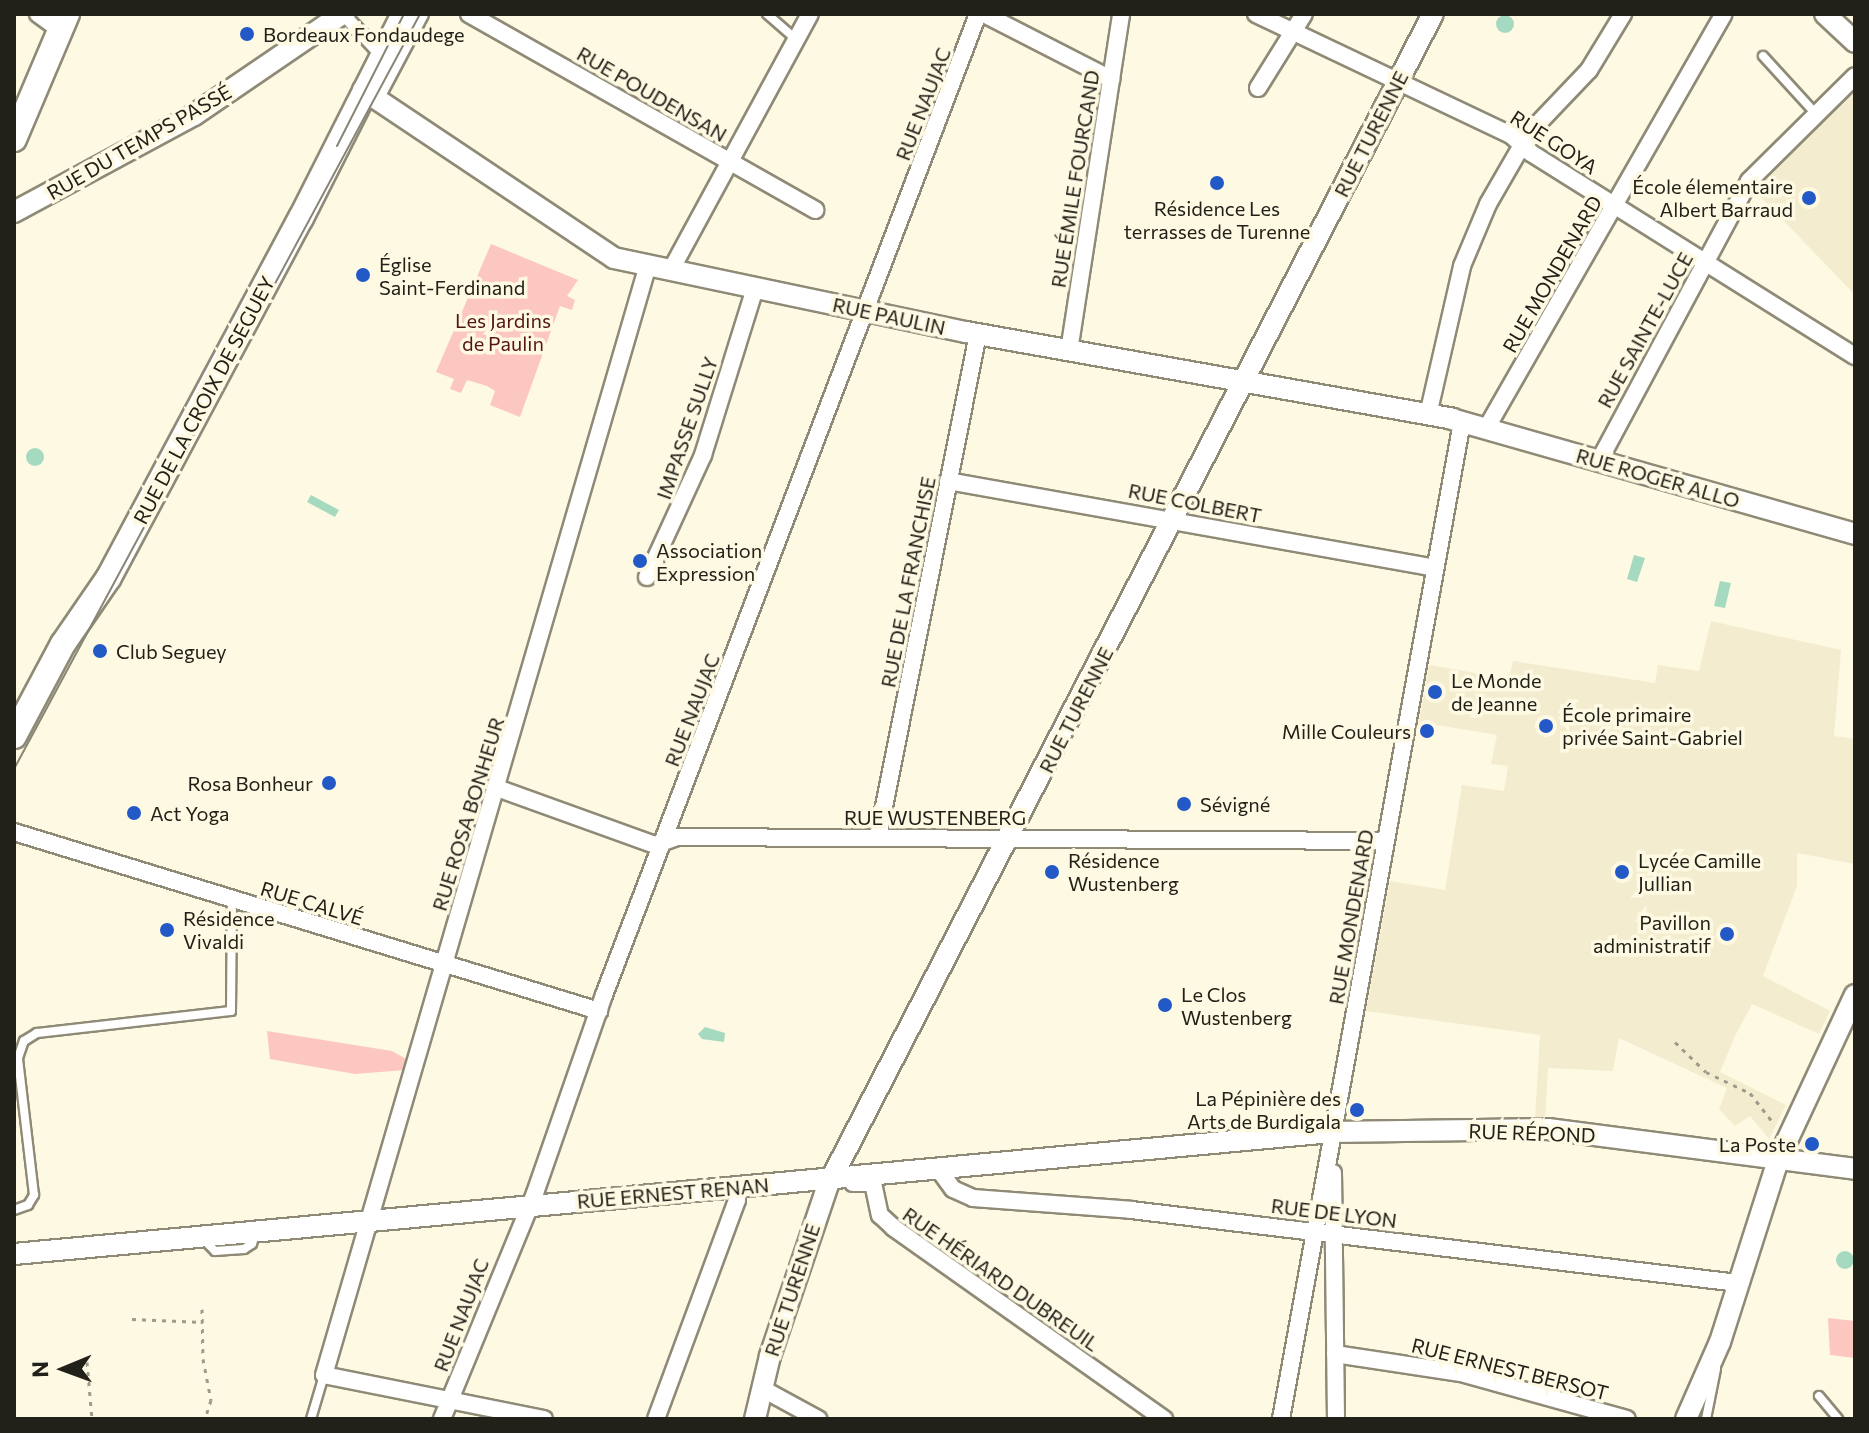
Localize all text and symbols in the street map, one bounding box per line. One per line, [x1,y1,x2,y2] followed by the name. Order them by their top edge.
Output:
[263,22,465,46] place label: Bordeaux Fondaudege
[238,25,256,43] marker: Bordeaux Fondaudege
[573,41,731,147] street label: RUE POUDENSAN
[890,44,956,164] street label: RUE NAUJAC
[1329,67,1413,201] street label: RUE TURENNE
[1046,69,1104,289] street label: RUE ÉMILE FOURCAND
[42,79,236,205] street label: RUE DU TEMPS PASSÉ
[1506,105,1602,179] street label: RUE GOYA
[1208,174,1226,192] marker: Résidence Les terrasses de Turenne
[1632,174,1793,221] place label: École élementaire Albert Barraud
[1800,189,1818,207] marker: École élementaire Albert Barraud
[1497,191,1607,357] street label: RUE MONDENARD
[1124,196,1310,243] place label: Résidence Les terrasses de Turenne
[1592,248,1698,412] street label: RUE SAINTE-LUCE
[379,252,525,299] place label: Église Saint-Ferdinand
[354,266,372,284] marker: Église Saint-Ferdinand
[128,272,280,528] street label: RUE DE LA CROIX DE SEGUEY
[830,292,948,340] street label: RUE PAULIN
[455,309,551,356] park label: Les Jardins de Paulin
[651,354,723,502] street label: IMPASSE SULLY
[1573,443,1743,513] street label: RUE ROGER ALLO
[876,474,940,690] street label: RUE DE LA FRANCHISE
[1126,478,1264,528] street label: RUE COLBERT
[656,538,762,585] place label: Association Expression
[631,552,649,570] marker: Association Expression
[116,639,227,663] place label: Club Seguey
[91,642,109,660] marker: Club Seguey
[1034,643,1118,777] street label: RUE TURENNE
[659,650,725,770] street label: RUE NAUJAC
[1451,668,1541,715] place label: Le Monde de Jeanne
[1426,683,1444,701] marker: Le Monde de Jeanne
[1562,702,1743,749] place label: École primaire privée Saint-Gabriel
[427,714,509,914] street label: RUE ROSA BONHEUR
[1537,717,1555,735] marker: École primaire privée Saint-Gabriel
[1282,719,1411,743] place label: Mille Couleurs
[1418,722,1436,740] marker: Mille Couleurs
[188,771,313,795] place label: Rosa Bonheur
[320,774,338,792] marker: Rosa Bonheur
[1200,792,1270,816] place label: Sévigné
[1175,795,1193,813] marker: Sévigné
[150,801,230,825] place label: Act Yoga
[125,804,143,822] marker: Act Yoga
[844,805,1026,829] street label: RUE WUSTENBERG
[1324,828,1378,1006] street label: RUE MONDENARD
[1068,848,1179,895] place label: Résidence Wustenberg
[1638,848,1761,895] place label: Lycée Camille Jullian
[1043,863,1061,881] marker: Résidence Wustenberg
[1613,863,1631,881] marker: Lycée Camille Jullian
[258,876,366,930] street label: RUE CALVÉ
[183,906,275,953] place label: Résidence Vivaldi
[1593,910,1711,957] place label: Pavillon administratif
[158,921,176,939] marker: Résidence Vivaldi
[1718,925,1736,943] marker: Pavillon administratif
[1181,982,1292,1029] place label: Le Clos Wustenberg
[1156,996,1174,1014] marker: Le Clos Wustenberg
[1187,1086,1341,1133] place label: La Pépinière des Arts de Burdigala
[1348,1101,1366,1119] marker: La Pépinière des Arts de Burdigala
[1468,1119,1596,1147] street label: RUE RÉPOND
[1719,1132,1796,1156] place label: La Poste
[1803,1135,1821,1153] marker: La Poste
[576,1173,770,1213] street label: RUE ERNEST RENAN
[1270,1193,1398,1233] street label: RUE DE LYON
[898,1202,1104,1356] street label: RUE HÉRIARD DUBREUIL
[759,1221,825,1359] street label: RUE TURENNE
[428,1255,494,1375] street label: RUE NAUJAC
[24,1329,104,1409] north arrow
[1409,1333,1611,1405] street label: RUE ERNEST BERSOT
[26,1361,53,1378] text: N

